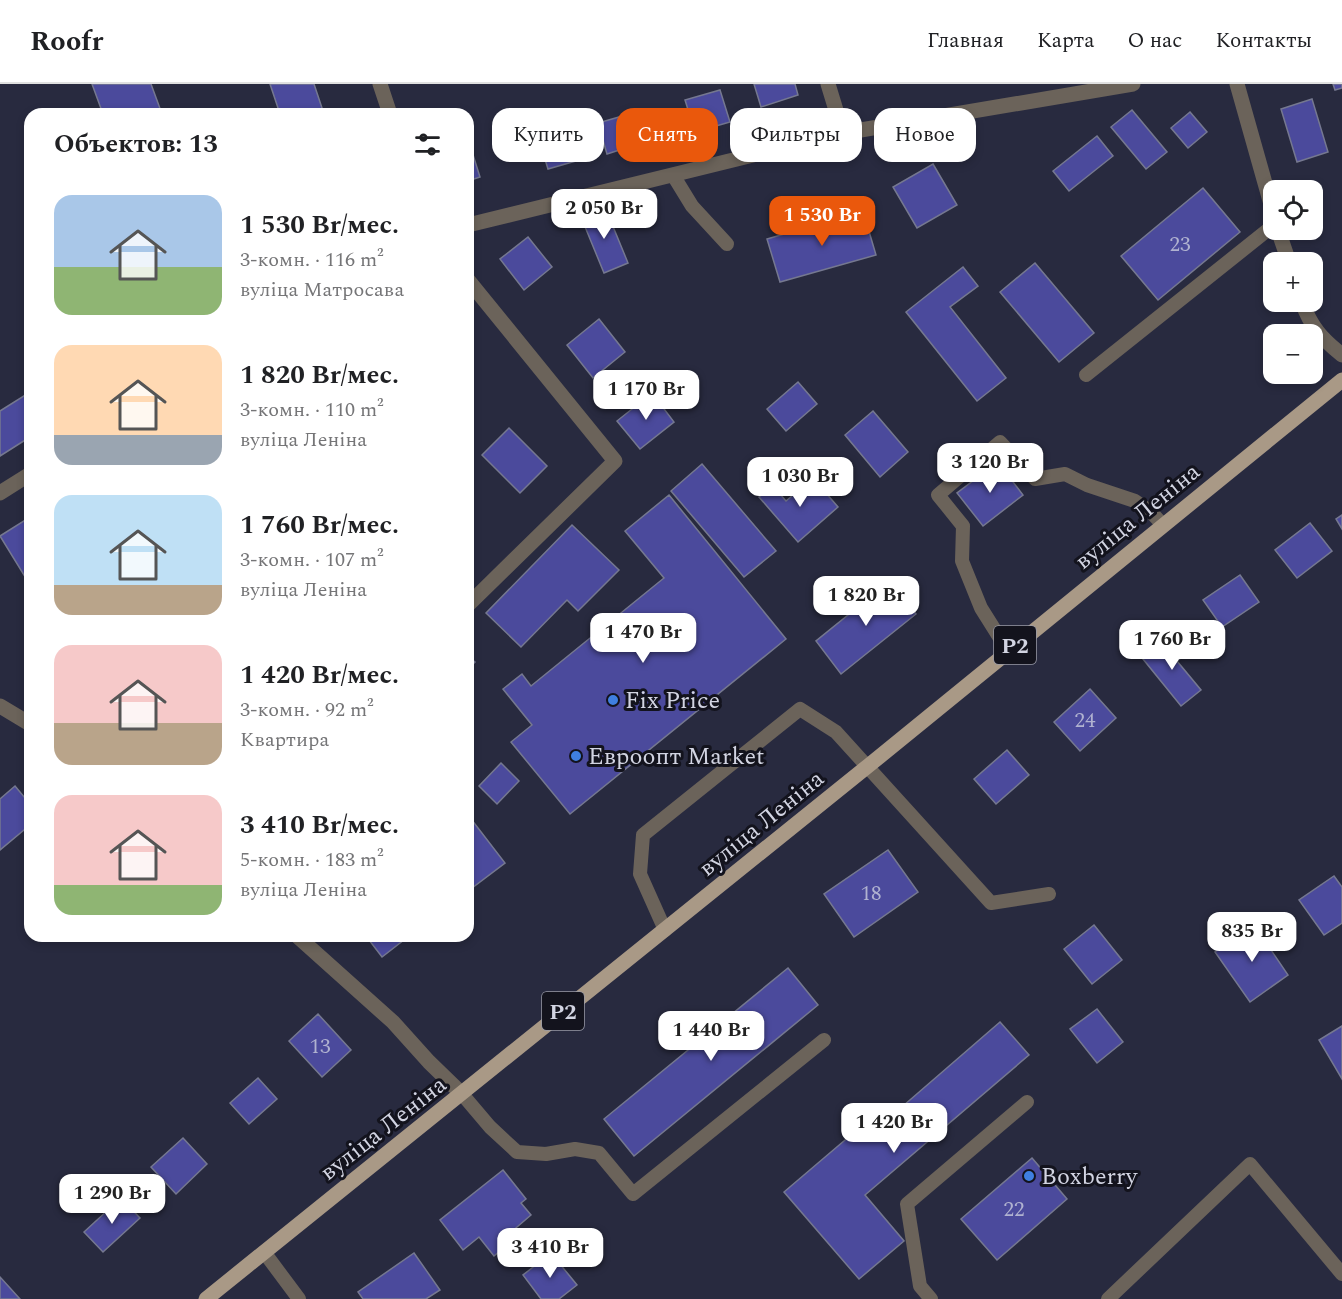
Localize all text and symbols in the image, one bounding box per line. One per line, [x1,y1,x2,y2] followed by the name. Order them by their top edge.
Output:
[30,20,103,63] text: Roofr
[927,25,1004,57] text: Главная
[1037,25,1094,57] text: Карта
[1127,25,1182,57] text: О нас
[1215,25,1312,57] text: Контакты
[492,108,604,162] chip: Купить
[616,108,718,162] chip: Снять
[730,108,862,162] chip: Фильтры
[874,108,976,162] chip: Новое
[54,124,218,164] text: Объектов: 13
[411,128,444,161] icon: filters
[1263,180,1323,384] map controls
[1263,180,1323,240] button: locate
[542,189,666,240] pin: 2 050 Br
[565,193,643,223] text: 2 050 Br
[760,196,884,247] pin: 1 530 Br
[783,200,861,230] text: 1 530 Br
[240,205,399,245] text: 1 530 Br/мес.
[102,219,174,291] icon: home
[1170,229,1191,261] house number: 23
[240,245,384,275] text: 3-комн. · 116 m²
[1263,252,1323,312] button: +
[240,275,404,305] text: вуліца Матросава
[1263,324,1323,384] button: −
[240,355,399,395] text: 1 820 Br/мес.
[102,369,174,441] icon: home
[584,370,708,421] pin: 1 170 Br
[607,374,685,404] text: 1 170 Br
[240,395,384,425] text: 3-комн. · 110 m²
[240,425,367,455] text: вуліца Леніна
[928,443,1052,494] pin: 3 120 Br
[951,447,1029,477] text: 3 120 Br
[1067,455,1208,579] street label: вуліца Леніна
[738,457,862,508] pin: 1 030 Br
[761,461,839,491] text: 1 030 Br
[240,505,399,545] text: 1 760 Br/мес.
[102,519,174,591] icon: home
[240,545,384,575] text: 3-комн. · 107 m²
[240,575,367,605] text: вуліца Леніна
[804,576,928,627] pin: 1 820 Br
[827,580,905,610] text: 1 820 Br
[581,613,705,664] pin: 1 470 Br
[604,617,682,647] text: 1 470 Br
[1110,620,1234,671] pin: 1 760 Br
[1133,624,1211,654] text: 1 760 Br
[994,626,1036,664] road number: Р2
[240,655,399,695] text: 1 420 Br/мес.
[102,669,174,741] icon: home
[625,683,720,719] place label: Fix Price
[606,693,620,707] marker: Fix Price
[240,695,374,725] text: 3-комн. · 92 m²
[1075,705,1096,737] house number: 24
[240,725,329,755] text: Квартира
[588,739,765,775] place label: Евроопт Market
[569,749,583,763] marker: Евроопт Market
[691,762,832,886] street label: вуліца Леніна
[240,805,399,845] text: 3 410 Br/мес.
[102,819,174,891] icon: home
[240,845,384,875] text: 5-комн. · 183 m²
[240,875,367,905] text: вуліца Леніна
[861,878,882,910] house number: 18
[1203,912,1301,963] pin: 835 Br
[1221,916,1283,946] text: 835 Br
[542,992,584,1030] road number: Р2
[649,1011,773,1062] pin: 1 440 Br
[672,1015,750,1045] text: 1 440 Br
[310,1031,331,1063] house number: 13
[312,1067,455,1190] street label: вуліца Леніна
[832,1103,956,1154] pin: 1 420 Br
[855,1107,933,1137] text: 1 420 Br
[1041,1159,1139,1195] place label: Boxberry
[1022,1169,1036,1183] marker: Boxberry
[50,1174,174,1225] pin: 1 290 Br
[73,1178,151,1208] text: 1 290 Br
[1004,1194,1025,1226] house number: 22
[488,1228,612,1279] pin: 3 410 Br
[511,1232,589,1262] text: 3 410 Br

